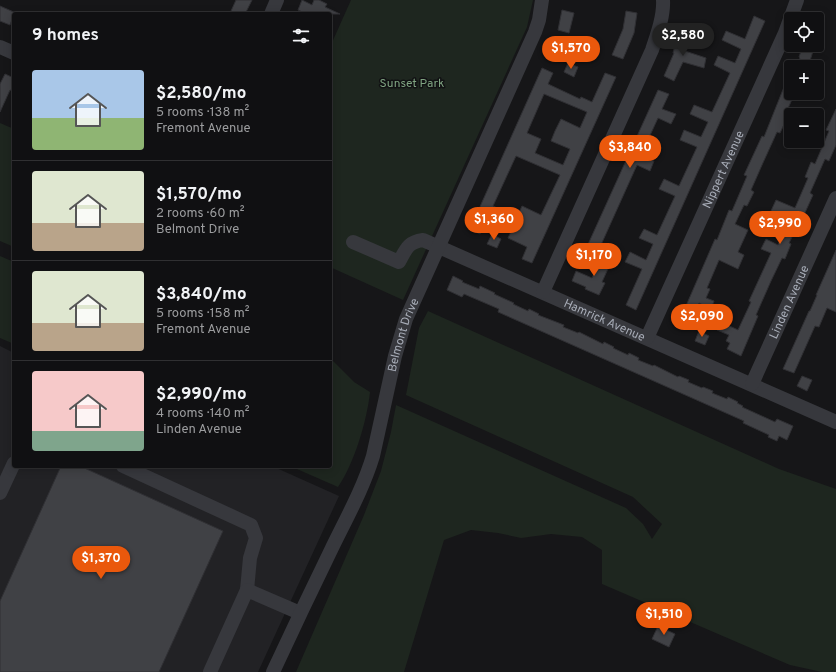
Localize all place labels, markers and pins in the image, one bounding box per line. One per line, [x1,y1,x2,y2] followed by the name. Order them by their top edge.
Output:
[650,23,716,57] pin: $2,580
[538,36,604,70] pin: $1,570
[597,135,663,169] pin: $3,840
[461,207,527,241] pin: $1,360
[747,211,813,245] pin: $2,990
[561,243,627,277] pin: $1,170
[669,304,735,338] pin: $2,090
[68,546,134,580] pin: $1,370
[631,602,697,636] pin: $1,510

